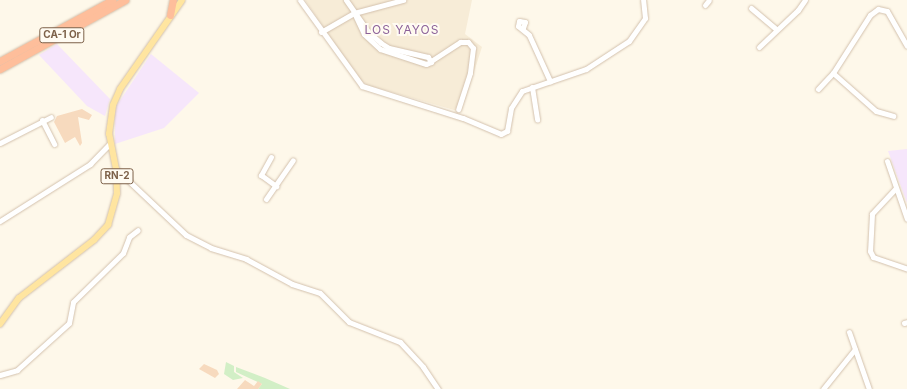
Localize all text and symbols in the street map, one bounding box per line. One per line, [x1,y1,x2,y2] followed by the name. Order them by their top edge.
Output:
[365,23,439,37] district label: LOS YAYOS
[39,27,85,43] road number: CA-1 Or
[100,168,134,184] road number: RN-2

